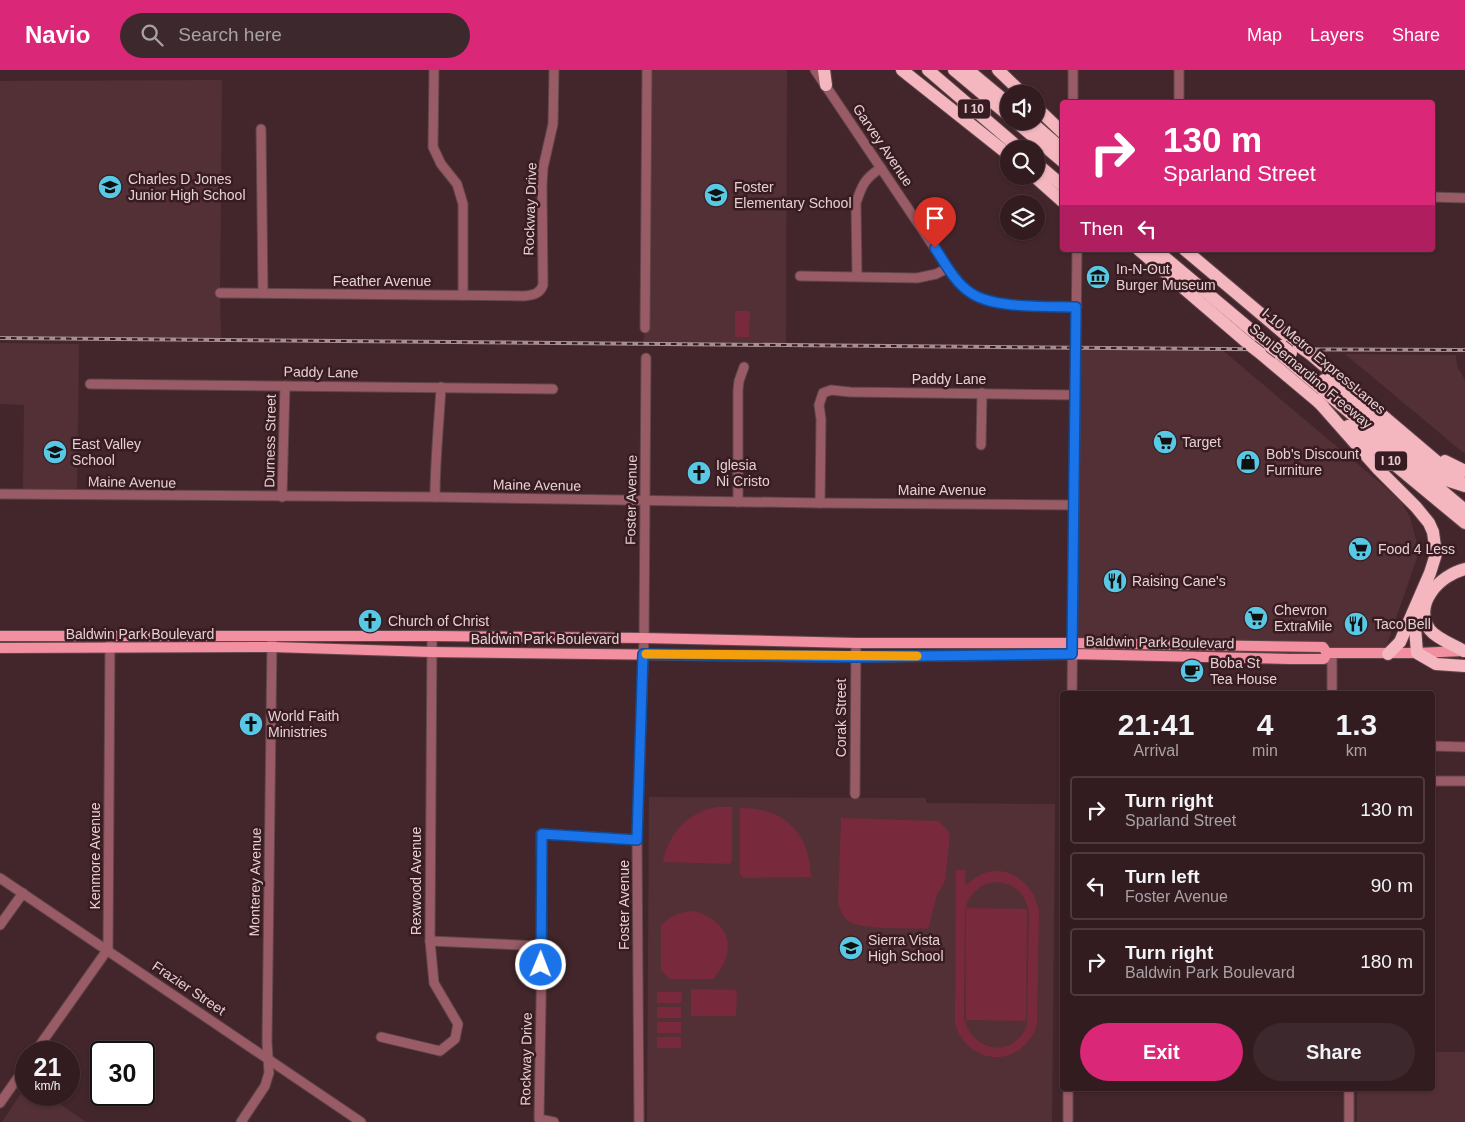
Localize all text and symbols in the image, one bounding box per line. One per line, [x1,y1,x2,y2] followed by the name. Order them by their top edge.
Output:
[120,13,470,58] search box
[25,21,90,48] text: Navio
[138,21,166,49] icon: search
[178,24,282,45] text: Search here
[1247,25,1282,45] text: Map
[1310,25,1364,45] text: Layers
[1392,25,1440,45] text: Share
[1000,85,1045,240] map controls
[1000,85,1045,130] button: sound
[958,100,990,118] road number: I 10
[850,101,916,189] street label: Garvey Avenue
[1080,120,1145,185] icon: right
[1163,120,1262,159] text: 130 m
[1000,140,1045,185] button: search
[1163,161,1316,186] text: Sparland Street
[520,162,540,256] street label: Rockway Drive
[128,171,246,203] place label: Charles D Jones Junior High School
[97,174,123,200] school or university icon: Charles D Jones Junior High School
[734,179,852,211] place label: Foster Elementary School
[703,182,729,208] school or university icon: Foster Elementary School
[1000,195,1045,240] button: layers
[914,197,956,248] pin
[921,204,949,232] icon: arrive
[1133,215,1161,243] icon: left
[1080,218,1123,239] text: Then
[1116,261,1216,293] place label: In-N-Out Burger Museum
[1085,264,1111,290] museum icon: In-N-Out Burger Museum
[333,273,432,289] street label: Feather Avenue
[1259,305,1389,417] street label: I-10 Metro ExpressLanes
[1247,320,1375,432] street label: San Bernardino Freeway
[283,363,359,381] street label: Paddy Lane
[912,371,987,387] street label: Paddy Lane
[261,394,279,488] street label: Durness Street
[1152,429,1178,455] supermarket icon: Target
[1182,434,1221,450] place label: Target
[72,436,141,468] place label: East Valley School
[42,439,68,465] school or university icon: East Valley School
[1266,446,1359,478] place label: Bob's Discount Furniture
[1235,449,1261,475] shop icon: Bob's Discount Furniture
[1375,452,1407,471] road number: I 10
[622,455,640,545] street label: Foster Avenue
[716,457,770,489] place label: Iglesia Ni Cristo
[686,460,712,486] church icon: Iglesia Ni Cristo
[88,473,177,491] street label: Maine Avenue
[493,476,582,494] street label: Maine Avenue
[898,482,986,498] street label: Maine Avenue
[1347,536,1373,562] supermarket icon: Food 4 Less
[1378,541,1455,557] place label: Food 4 Less
[1102,568,1128,594] restaurant icon: Raising Cane's
[1132,573,1226,589] place label: Raising Cane's
[1274,602,1333,634] place label: Chevron ExtraMile
[1243,605,1269,631] supermarket icon: Chevron ExtraMile
[357,608,383,634] church icon: Church of Christ
[1343,611,1369,637] restaurant icon: Taco Bell
[388,613,489,629] place label: Church of Christ
[1374,616,1431,632] place label: Taco Bell
[66,626,214,642] street label: Baldwin Park Boulevard
[471,631,619,647] street label: Baldwin Park Boulevard
[1086,633,1234,651] street label: Baldwin Park Boulevard
[1210,655,1277,687] place label: Boba St Tea House
[1179,658,1205,684] cafe icon: Boba St Tea House
[833,679,849,757] street label: Corak Street
[268,708,339,740] place label: World Faith Ministries
[1118,708,1194,741] text: 21:41
[1257,708,1273,741] text: 4
[1336,708,1377,741] text: 1.3
[238,711,264,737] church icon: World Faith Ministries
[1133,742,1179,759] text: Arrival
[1252,742,1278,759] text: min
[1346,742,1367,759] text: km
[1125,790,1213,811] text: Turn right
[1082,796,1110,824] icon: right
[1360,799,1413,820] text: 130 m
[87,802,103,910] street label: Kenmore Avenue
[1125,812,1236,829] text: Sparland Street
[408,826,424,935] street label: Rexwood Avenue
[246,827,264,936] street label: Monterey Avenue
[616,860,632,950] street label: Foster Avenue
[1125,866,1200,887] text: Turn left
[1082,872,1110,900] icon: left
[1371,875,1413,896] text: 90 m
[1125,888,1228,905] text: Foster Avenue
[868,932,944,964] place label: Sierra Vista High School
[838,935,864,961] school or university icon: Sierra Vista High School
[514,938,566,990] position arrow
[1125,942,1213,963] text: Turn right
[1082,948,1110,976] icon: right
[1360,951,1413,972] text: 180 m
[149,958,229,1018] street label: Frazier Street
[1125,964,1295,981] text: Baldwin Park Boulevard
[517,1012,535,1106] street label: Rockway Drive
[1080,1023,1243,1081] button: Exit
[1253,1023,1415,1081] button: Share
[90,1041,155,1106] speed limit sign: 30
[34,1053,61,1081] text: 21
[34,1079,61,1093] text: km/h

